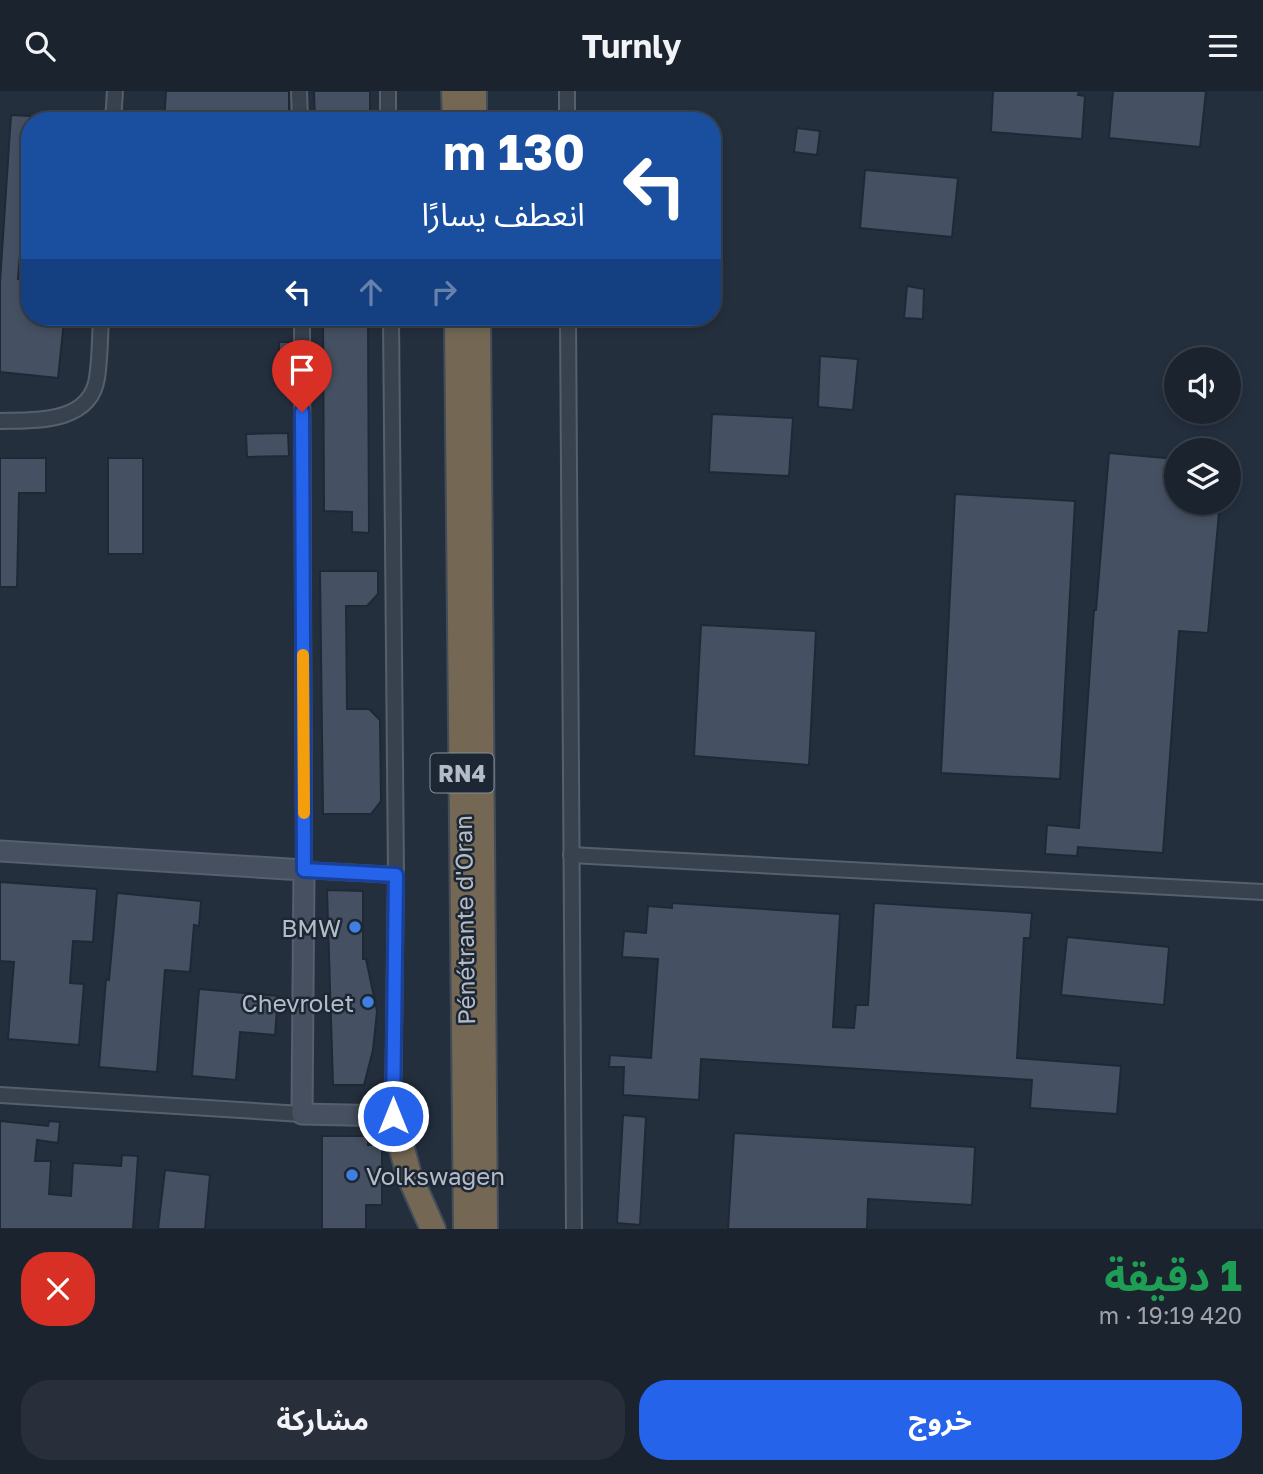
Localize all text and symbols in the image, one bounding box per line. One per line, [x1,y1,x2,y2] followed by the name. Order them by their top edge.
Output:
[21,27,59,65] icon: search
[582,27,681,65] text: Turnly
[1204,27,1242,65] icon: menu
[443,122,585,181] text: 130 m
[609,140,700,231] icon: left
[422,195,585,233] text: انعطف يسارًا
[279,273,317,311] icon: left
[352,273,390,311] icon: ahead
[425,273,463,311] icon: right
[272,340,332,412] pin
[1164,347,1241,515] map controls
[1164,347,1241,424] button: sound
[283,351,321,389] icon: arrive
[1164,438,1241,515] button: layers
[430,753,494,793] road number: RN4
[448,815,480,1025] street label: Pénétrante d'Oran
[281,913,341,942] place label: BMW
[347,919,363,935] marker: BMW
[242,988,354,1017] place label: Chevrolet
[360,994,376,1010] marker: Chevrolet
[356,1079,430,1153] position arrow
[366,1161,505,1190] place label: Volkswagen
[344,1167,360,1183] marker: Volkswagen
[1104,1250,1242,1300] text: 1 دقيقة
[21,1252,95,1326] button: close
[1099,1301,1242,1329] text: 420 m · 19:19
[21,1380,625,1460] button: مشاركة
[639,1380,1242,1460] button: خروج

